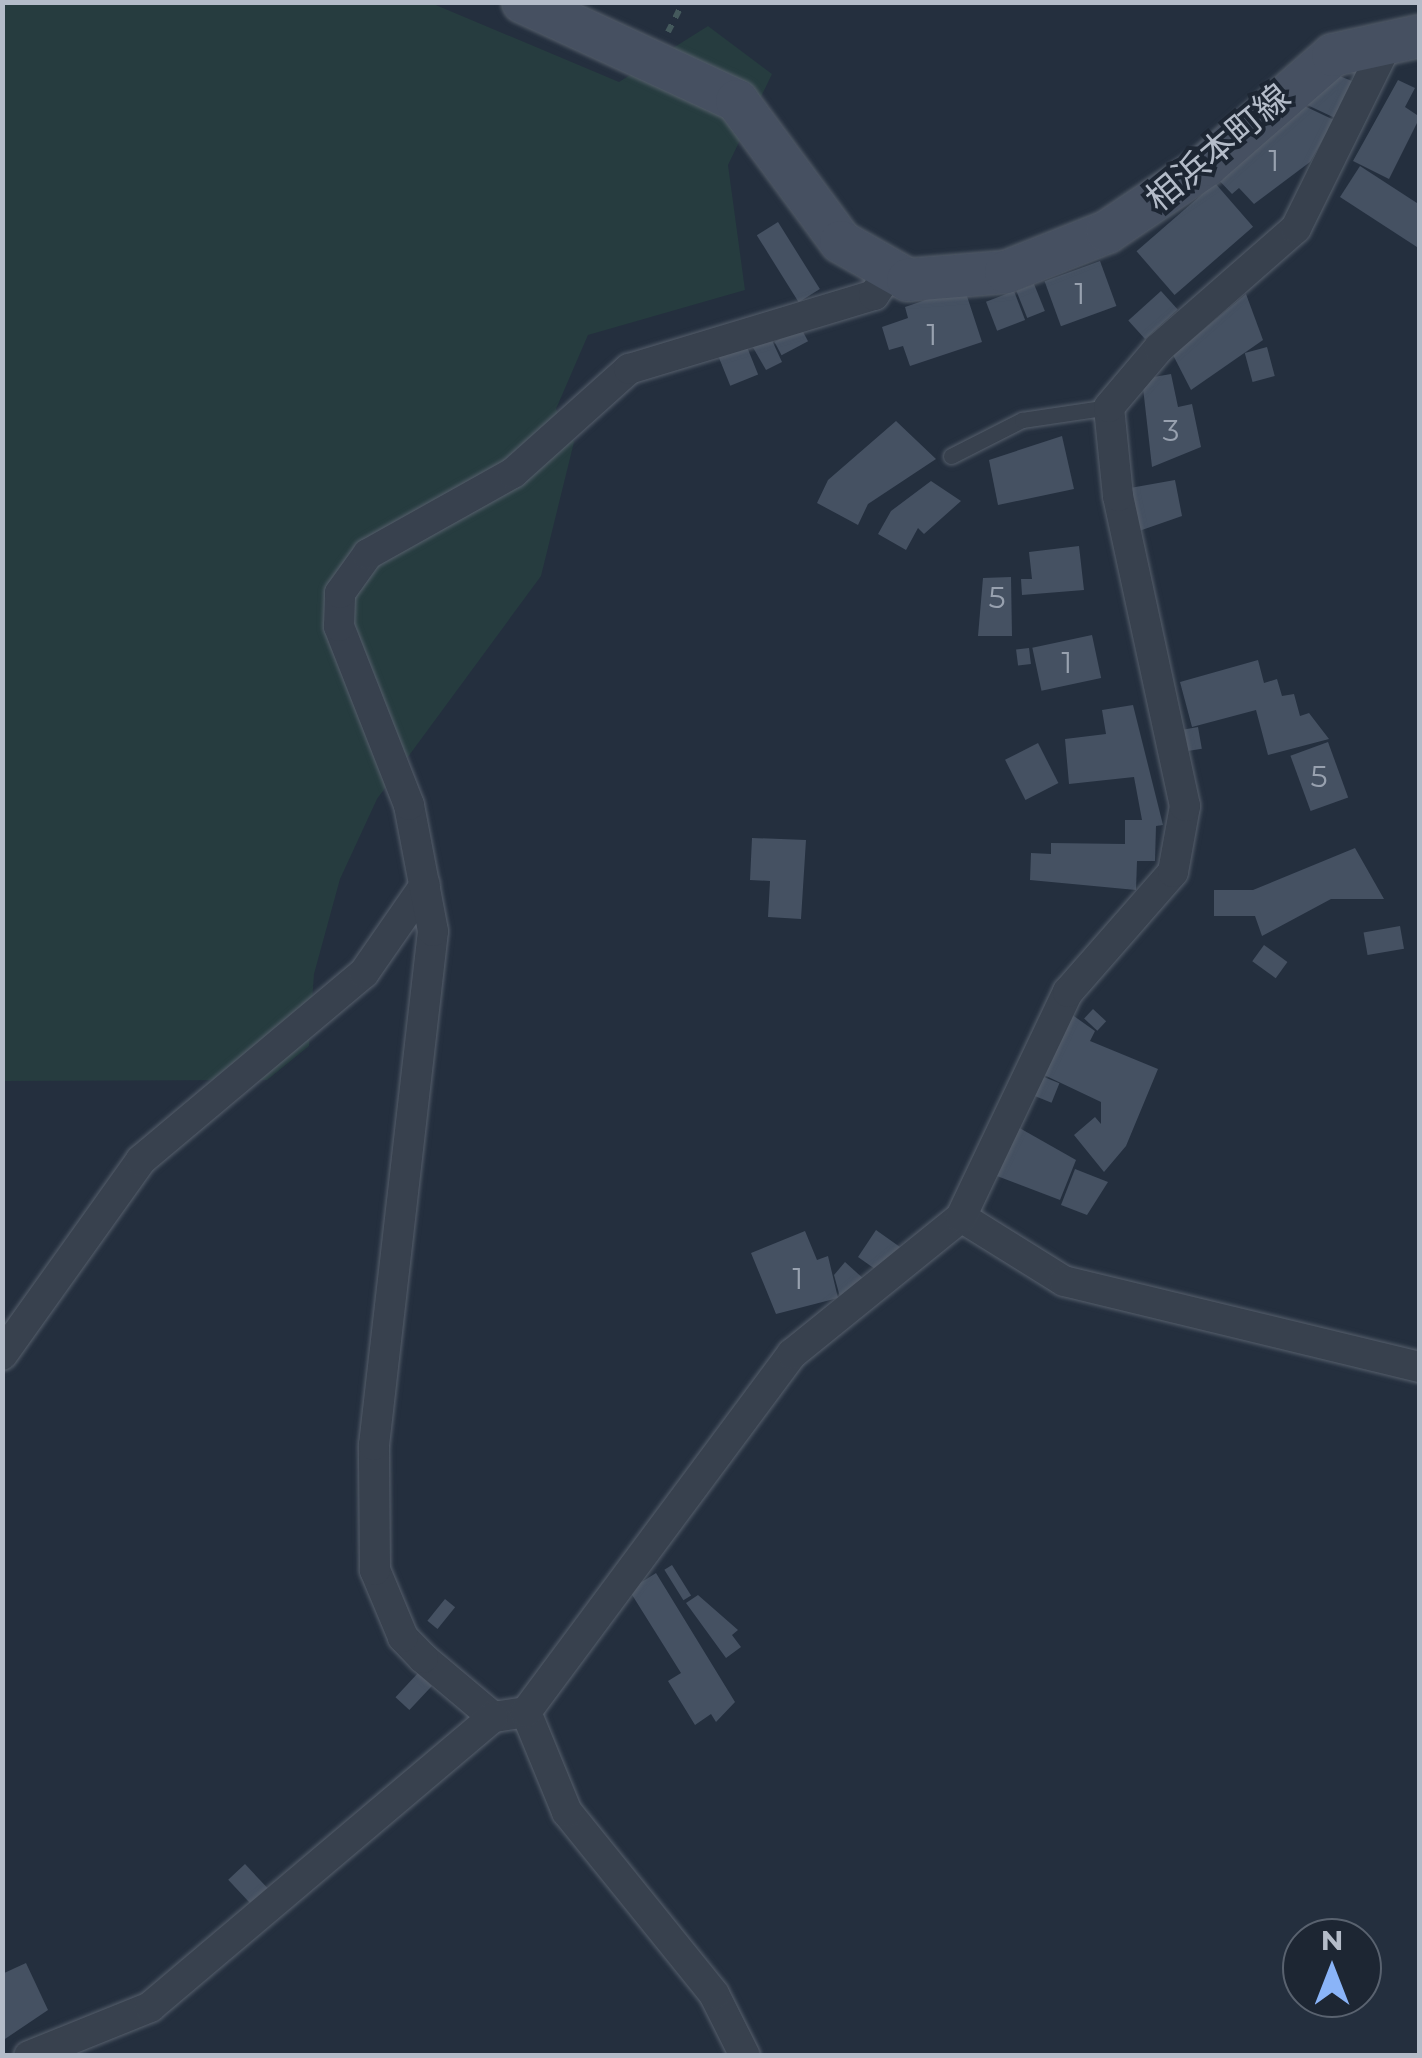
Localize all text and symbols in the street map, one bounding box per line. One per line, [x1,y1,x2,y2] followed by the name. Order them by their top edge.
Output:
[1137,76,1299,220] street label: 相浜本町線
[1269,143,1279,179] house number: 1
[1075,276,1085,312] house number: 1
[927,317,937,353] house number: 1
[1163,413,1179,449] house number: 3
[989,580,1005,616] house number: 5
[1062,645,1072,681] house number: 1
[1311,759,1327,795] house number: 5
[793,1261,803,1297] house number: 1
[1282,1918,1382,2018] north arrow
[1321,1923,1343,1957] text: N

